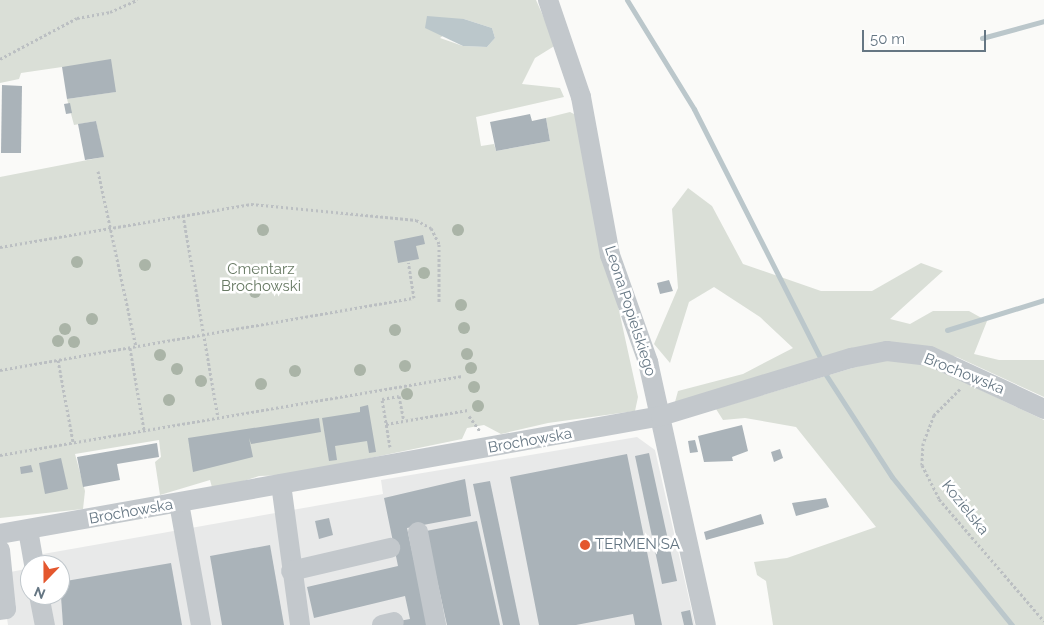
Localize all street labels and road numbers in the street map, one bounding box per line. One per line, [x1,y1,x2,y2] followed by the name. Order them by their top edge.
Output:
[600,244,660,378] street label: Leona Popielskiego
[921,350,1007,398] street label: Brochowska
[487,425,573,457] street label: Brochowska
[938,477,992,539] street label: Kozielska
[88,496,174,528] street label: Brochowska

